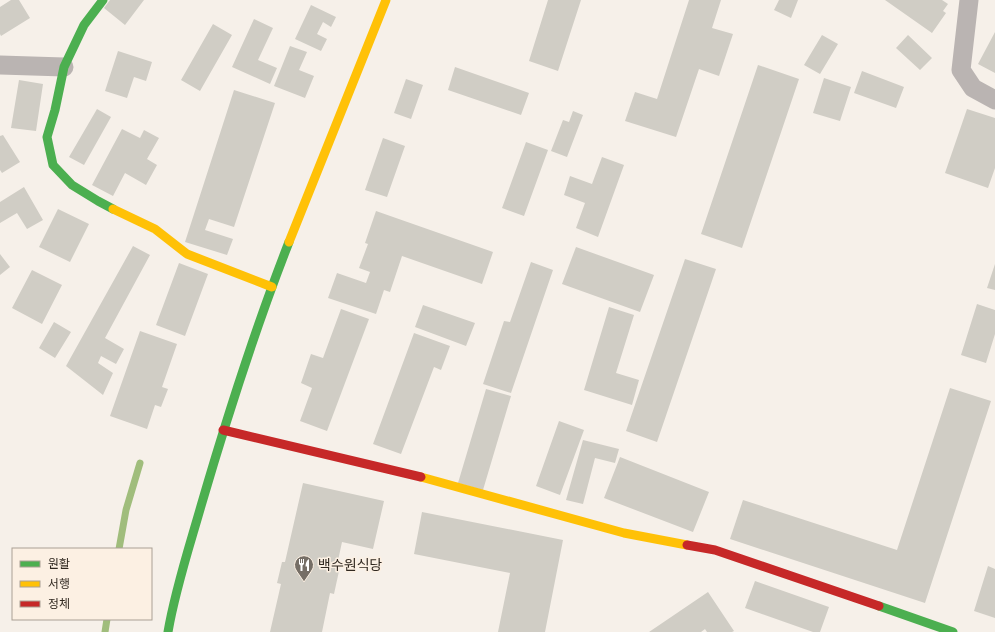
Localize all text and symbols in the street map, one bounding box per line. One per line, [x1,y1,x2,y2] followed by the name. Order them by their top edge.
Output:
[12,548,152,620] legend
[293,554,315,582] restaurant icon: 백수원식당
[48,557,70,573] text: 원활
[318,558,383,575] place label: 백수원식당
[48,577,70,593] text: 서행
[48,597,70,613] text: 정체

